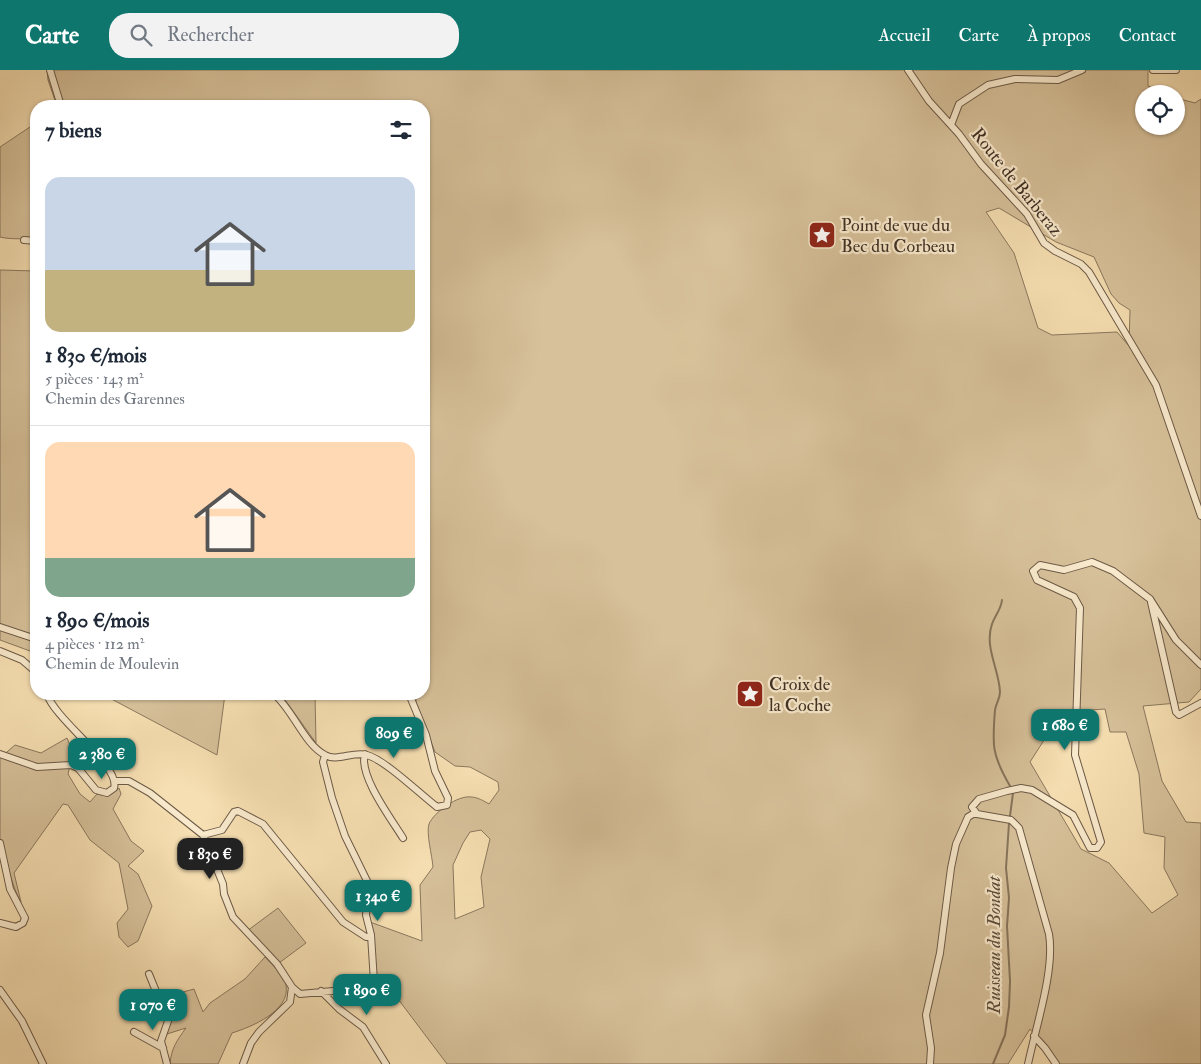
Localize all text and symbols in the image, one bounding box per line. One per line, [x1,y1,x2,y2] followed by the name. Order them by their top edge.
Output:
[109,13,459,58] search box
[25,20,79,51] text: Carte
[127,21,155,49] icon: search
[167,23,254,47] text: Rechercher
[878,24,931,47] text: Accueil
[959,24,999,47] text: Carte
[1027,24,1091,47] text: À propos
[1119,24,1176,47] text: Contact
[1135,85,1185,135] map controls
[1135,85,1185,135] button: locate
[387,116,415,144] icon: filters
[45,117,102,144] text: 7 biens
[966,123,1068,241] street label: Route de Barberaz
[185,209,275,299] icon: home
[841,214,955,258] place label: Point de vue du Bec du Corbeau
[807,220,837,250] place icon: Point de vue du Bec du Corbeau
[45,342,147,369] text: 1 830 €/mois
[45,369,144,389] text: 5 pièces · 143 m²
[45,389,185,409] text: Chemin des Garennes
[185,475,275,565] icon: home
[45,607,150,634] text: 1 890 €/mois
[45,634,144,654] text: 4 pièces · 112 m²
[45,654,179,674] text: Chemin de Moulevin
[769,673,831,717] place label: Croix de la Coche
[735,679,765,709] place icon: Croix de la Coche
[1019,708,1111,751] pin: 1 680 €
[1042,715,1088,735] text: 1 680 €
[359,716,429,759] pin: 809 €
[376,723,412,743] text: 809 €
[56,738,148,780] pin: 2 380 €
[79,744,125,764] text: 2 380 €
[164,838,256,880] pin: 1 830 €
[188,844,232,864] text: 1 830 €
[982,875,1006,1015] water label: Ruisseau du Bondat
[332,880,424,922] pin: 1 340 €
[356,886,400,906] text: 1 340 €
[321,974,413,1016] pin: 1 890 €
[344,980,390,1000] text: 1 890 €
[107,988,199,1031] pin: 1 070 €
[130,995,176,1015] text: 1 070 €

